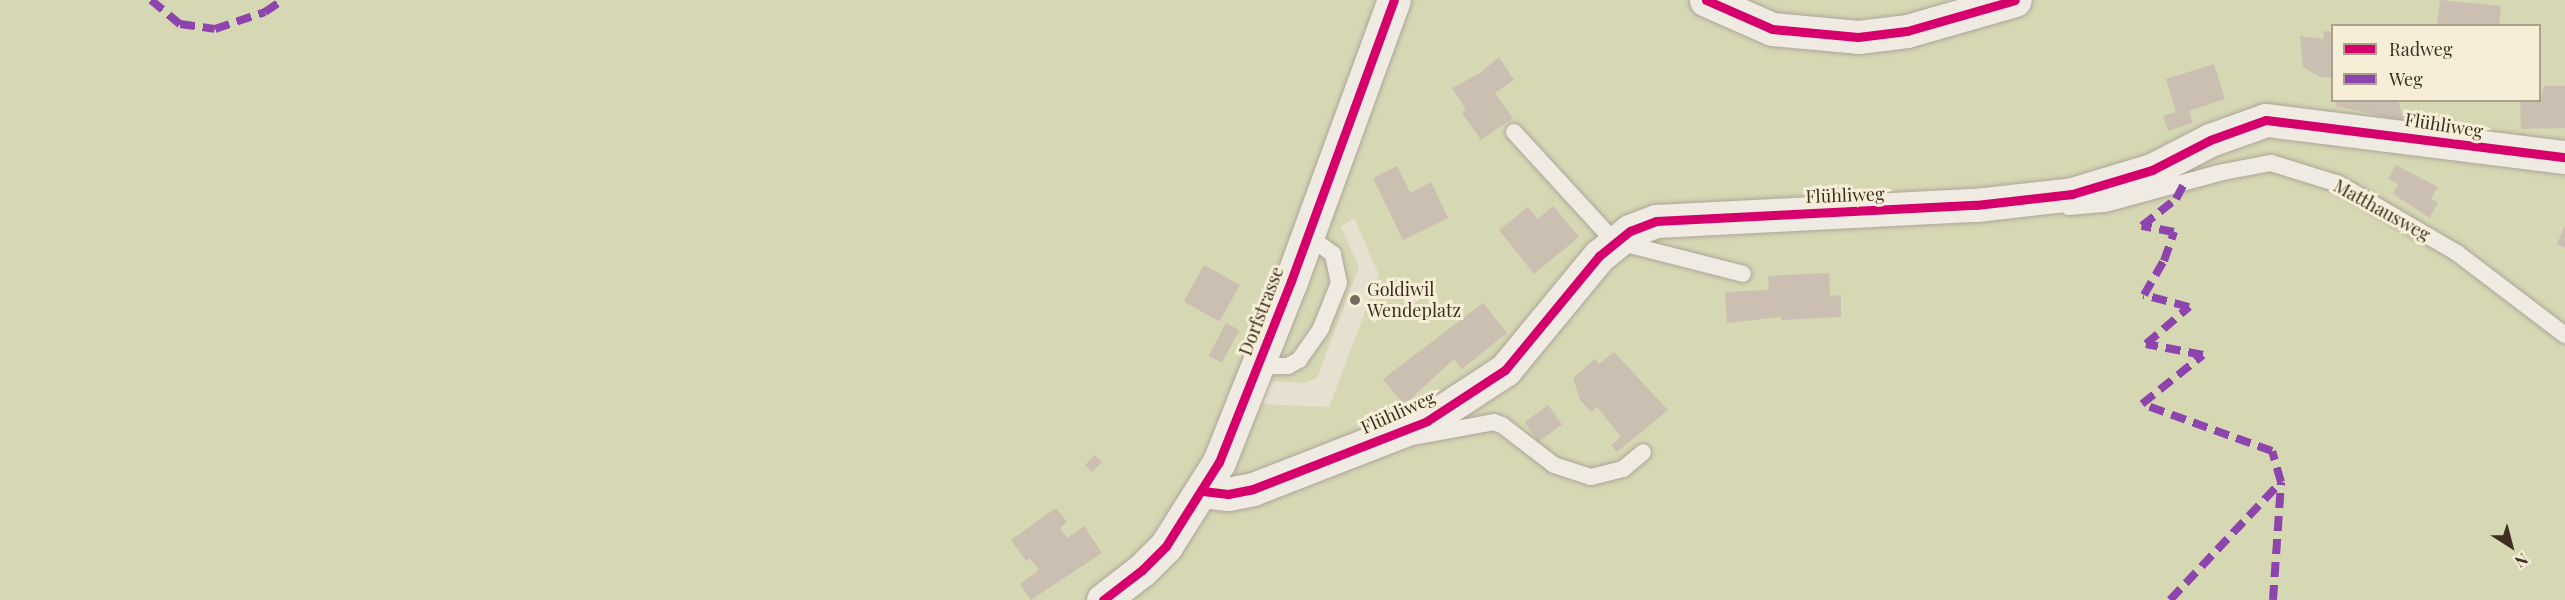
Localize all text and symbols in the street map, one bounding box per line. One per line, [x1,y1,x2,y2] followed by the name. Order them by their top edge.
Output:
[2331,24,2541,102] legend
[2389,37,2452,61] text: Radweg
[2389,67,2423,91] text: Weg
[2403,108,2485,142] street label: Flühliweg
[2330,175,2434,245] street label: Matthausweg
[1805,183,1885,207] street label: Flühliweg
[1234,264,1288,358] street label: Dorfstrasse
[1367,279,1461,322] place label: Goldiwil Wendeplatz
[1348,293,1362,307] marker: Goldiwil Wendeplatz
[1358,386,1438,438] street label: Flühliweg
[2481,516,2541,576] north arrow
[2511,549,2533,573] text: N

